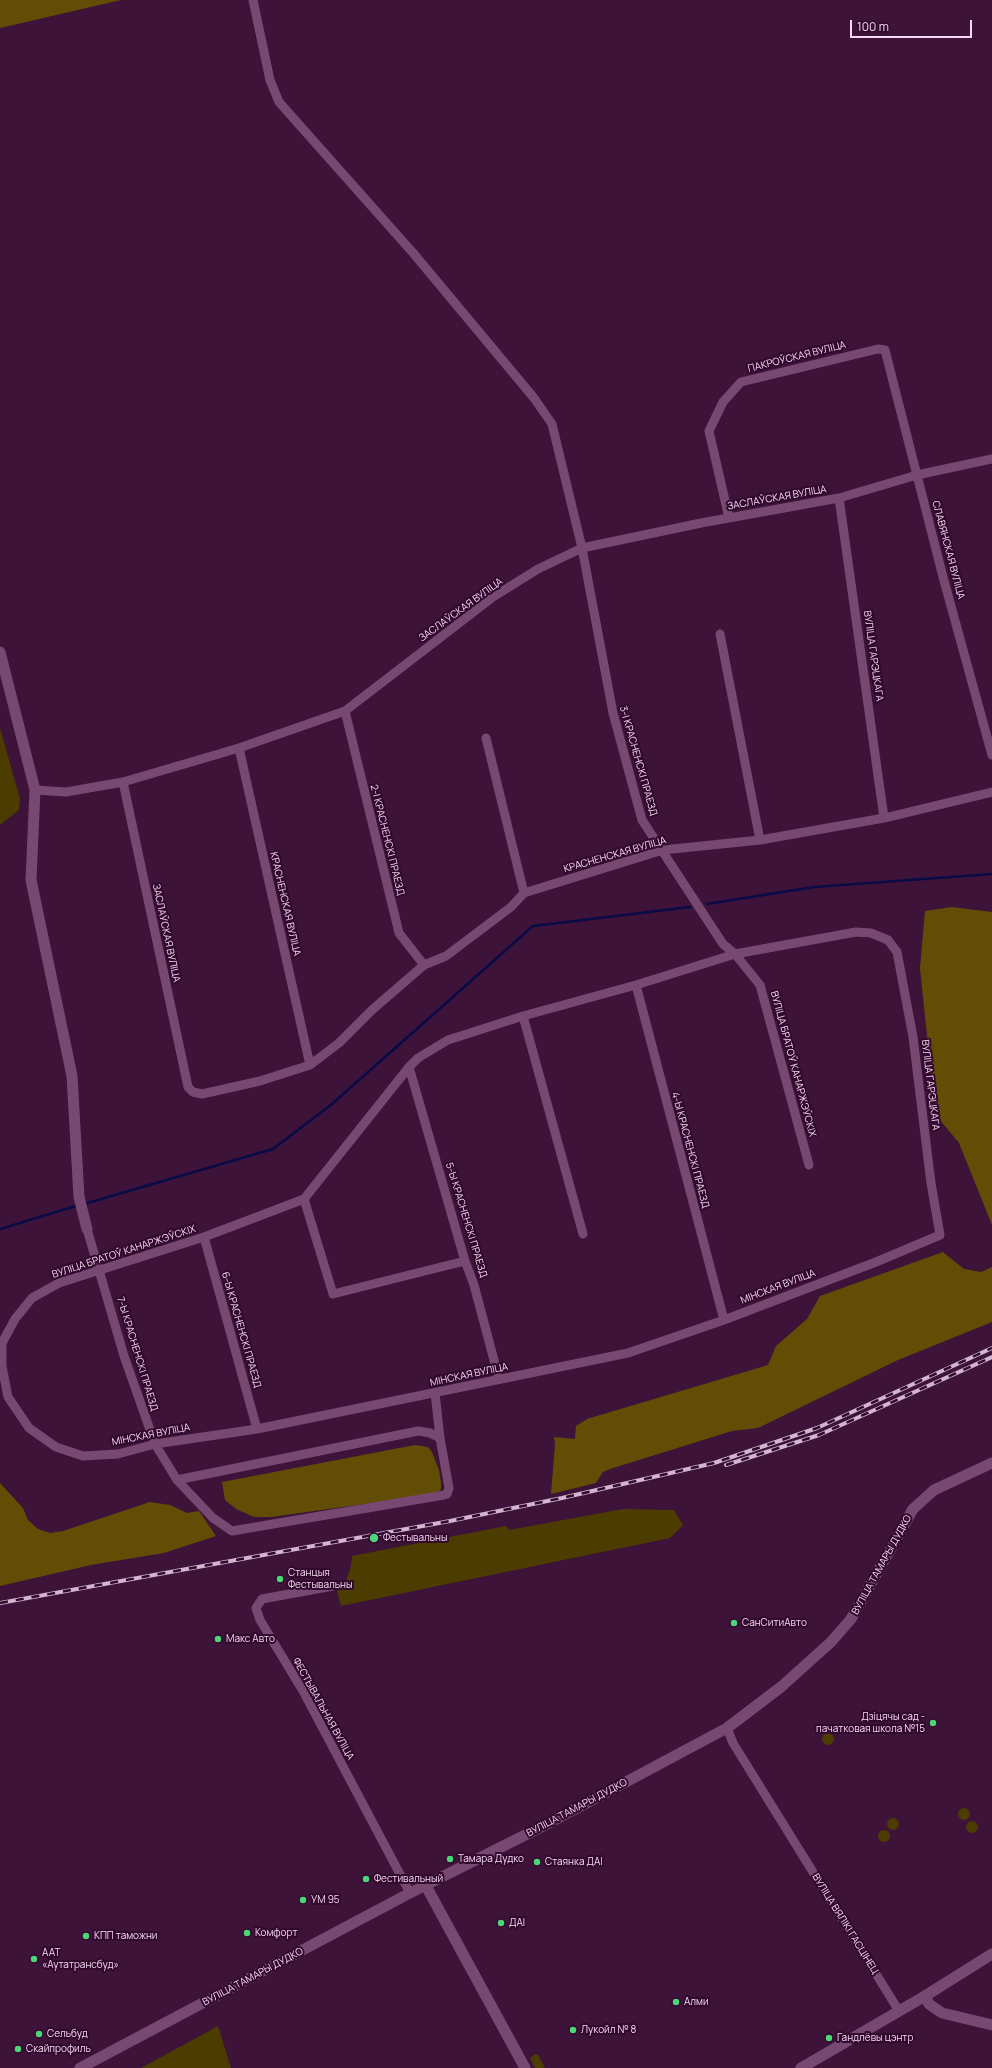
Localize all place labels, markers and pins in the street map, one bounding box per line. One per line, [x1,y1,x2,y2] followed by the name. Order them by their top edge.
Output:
[368,1532,380,1544] marker: Фестывальны
[383,1532,448,1544] place label: Фестывальны
[288,1567,353,1590] place label: Станцыя Фестывальны
[275,1574,285,1584] marker: Станцыя Фестывальны
[742,1617,807,1629] place label: СанСитиАвто
[729,1618,739,1628] marker: СанСитиАвто
[226,1633,275,1645] place label: Макс Авто
[213,1634,223,1644] marker: Макс Авто
[816,1711,925,1734] place label: Дзіцячы сад - пачатковая школа №15
[928,1718,938,1728] marker: Дзіцячы сад - пачатковая школа №15
[458,1853,524,1865] place label: Тамара Дудко
[445,1854,455,1864] marker: Тамара Дудко
[545,1856,603,1868] place label: Стаянка ДАІ
[532,1857,542,1867] marker: Стаянка ДАІ
[374,1873,443,1885] place label: Фестивальный
[361,1874,371,1884] marker: Фестивальный
[311,1894,340,1906] place label: УМ 95
[298,1895,308,1905] marker: УМ 95
[509,1917,525,1929] place label: ДАІ
[496,1918,506,1928] marker: ДАІ
[255,1927,297,1939] place label: Комфорт
[242,1928,252,1938] marker: Комфорт
[94,1930,157,1942] place label: КПП таможни
[81,1931,91,1941] marker: КПП таможни
[42,1947,119,1970] place label: ААТ «Аутатрансбуд»
[29,1954,39,1964] marker: ААТ «Аутатрансбуд»
[684,1996,709,2008] place label: Алми
[671,1997,681,2007] marker: Алми
[581,2024,636,2036] place label: Лукойл № 8
[568,2025,578,2035] marker: Лукойл № 8
[47,2028,88,2040] place label: Сельбуд
[34,2029,44,2039] marker: Сельбуд
[837,2032,913,2044] place label: Гандлёвы цэнтр
[824,2033,834,2043] marker: Гандлёвы цэнтр
[26,2043,91,2055] place label: Скайпрофиль
[13,2044,23,2054] marker: Скайпрофиль

